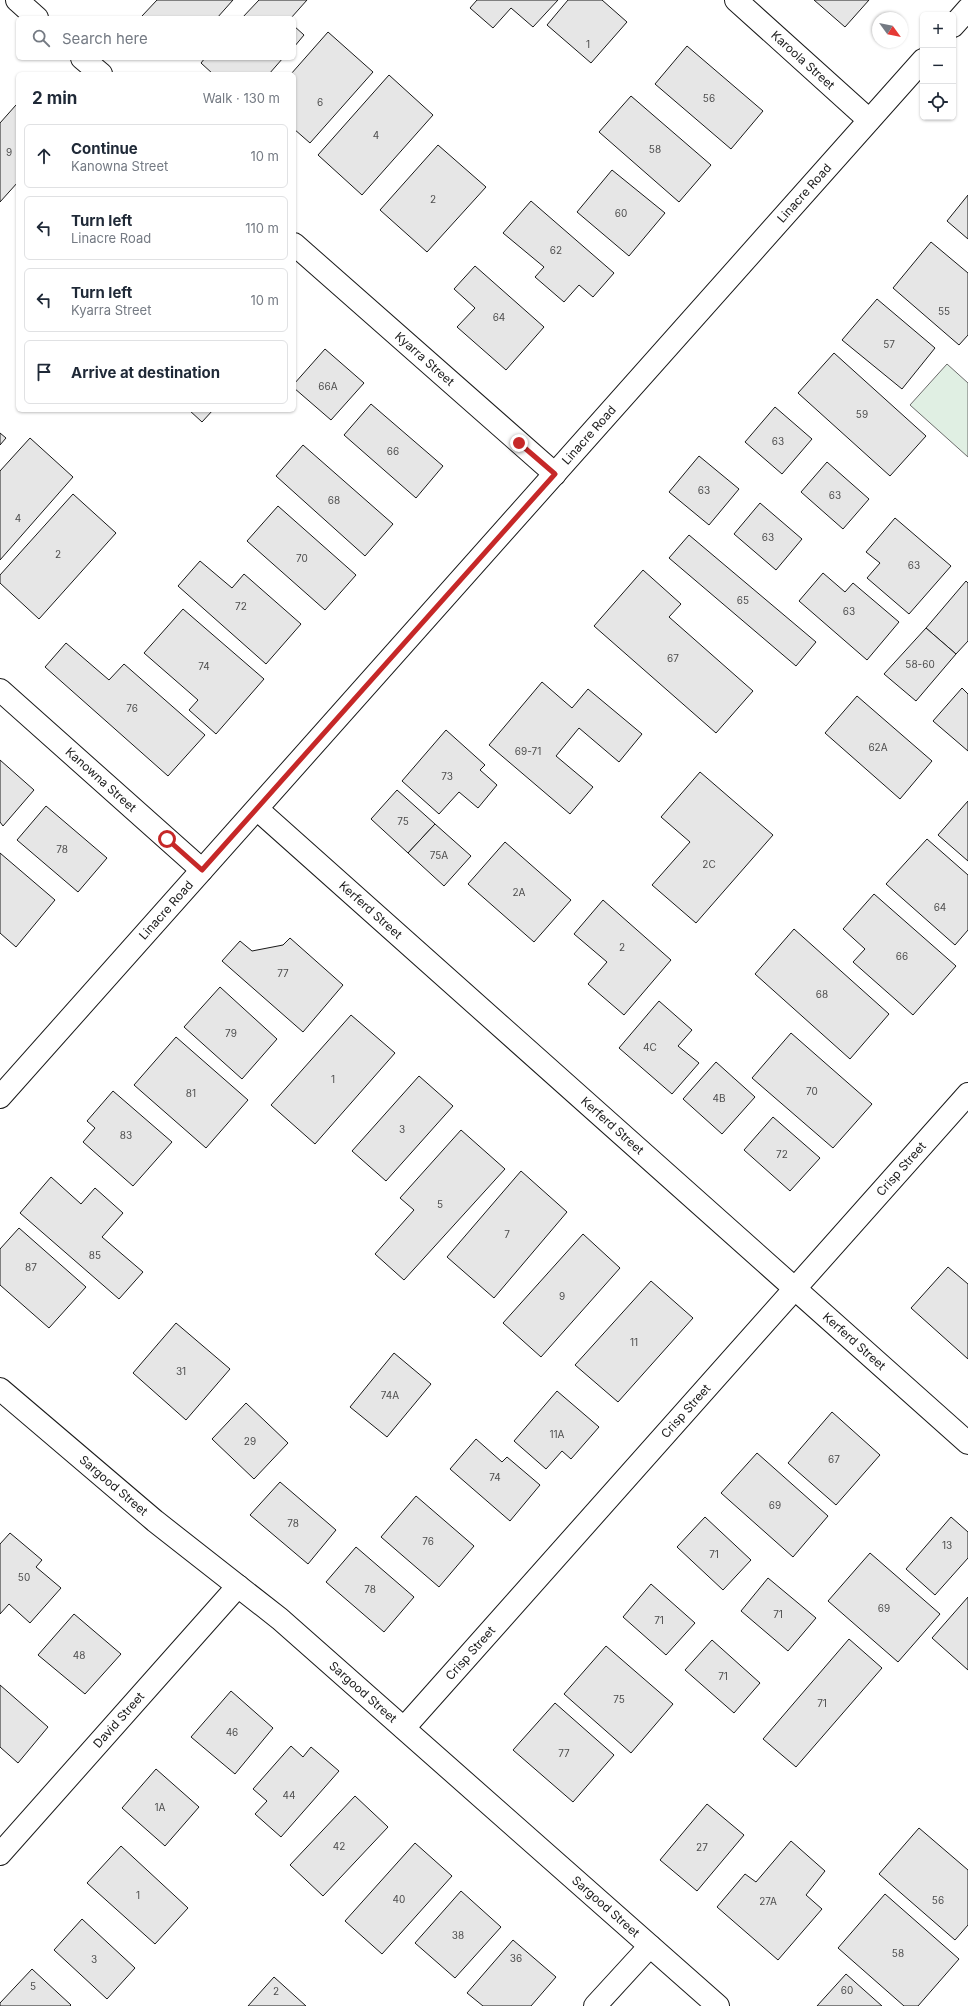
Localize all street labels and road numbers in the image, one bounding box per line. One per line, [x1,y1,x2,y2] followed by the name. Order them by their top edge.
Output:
[768,27,838,92] street label: Karoola Street
[774,160,834,225] street label: Linacre Road
[392,328,458,389] street label: Kyarra Street
[558,402,619,468] street label: Linacre Road
[63,744,140,815] street label: Kanowna Street
[136,877,196,943] street label: Linacre Road
[336,878,405,942] street label: Kerferd Street
[578,1093,647,1157] street label: Kerferd Street
[873,1139,929,1199] street label: Crisp Street
[820,1309,889,1373] street label: Kerferd Street
[657,1381,713,1441] street label: Crisp Street
[76,1452,151,1519] street label: Sargood Street
[442,1623,498,1683] street label: Crisp Street
[326,1658,400,1726] street label: Sargood Street
[90,1689,147,1751] street label: David Street
[569,1873,643,1940] street label: Sargood Street

